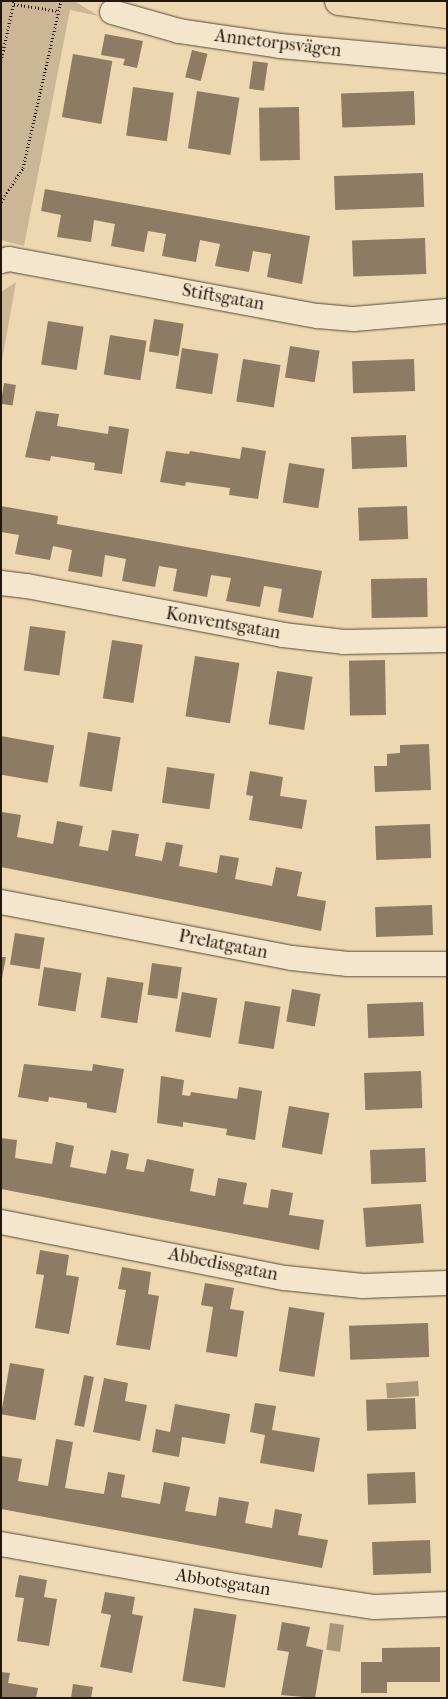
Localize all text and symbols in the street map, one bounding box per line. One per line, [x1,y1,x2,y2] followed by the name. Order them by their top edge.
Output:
[213,26,343,62] street label: Annetorpsvägen
[180,280,266,316] street label: Stiftsgatan
[164,603,282,645] street label: Konventsgatan
[177,926,269,964] street label: Prelatgatan
[167,1244,279,1286] street label: Abbedissgatan
[174,1565,272,1601] street label: Abbotsgatan

